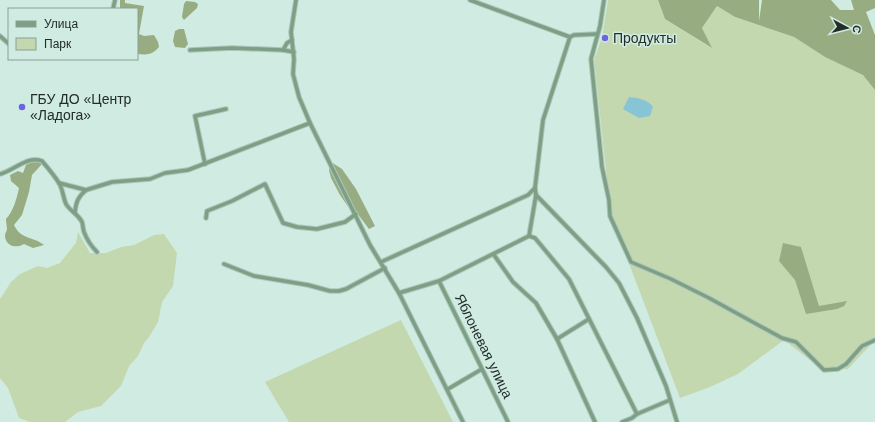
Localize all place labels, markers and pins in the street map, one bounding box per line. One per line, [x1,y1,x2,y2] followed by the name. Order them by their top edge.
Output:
[613,30,676,46] place label: Продукты
[600,33,610,43] marker: Продукты
[30,91,132,123] place label: ГБУ ДО «Центр «Ладога»
[17,102,27,112] marker: ГБУ ДО «Центр «Ладога»

